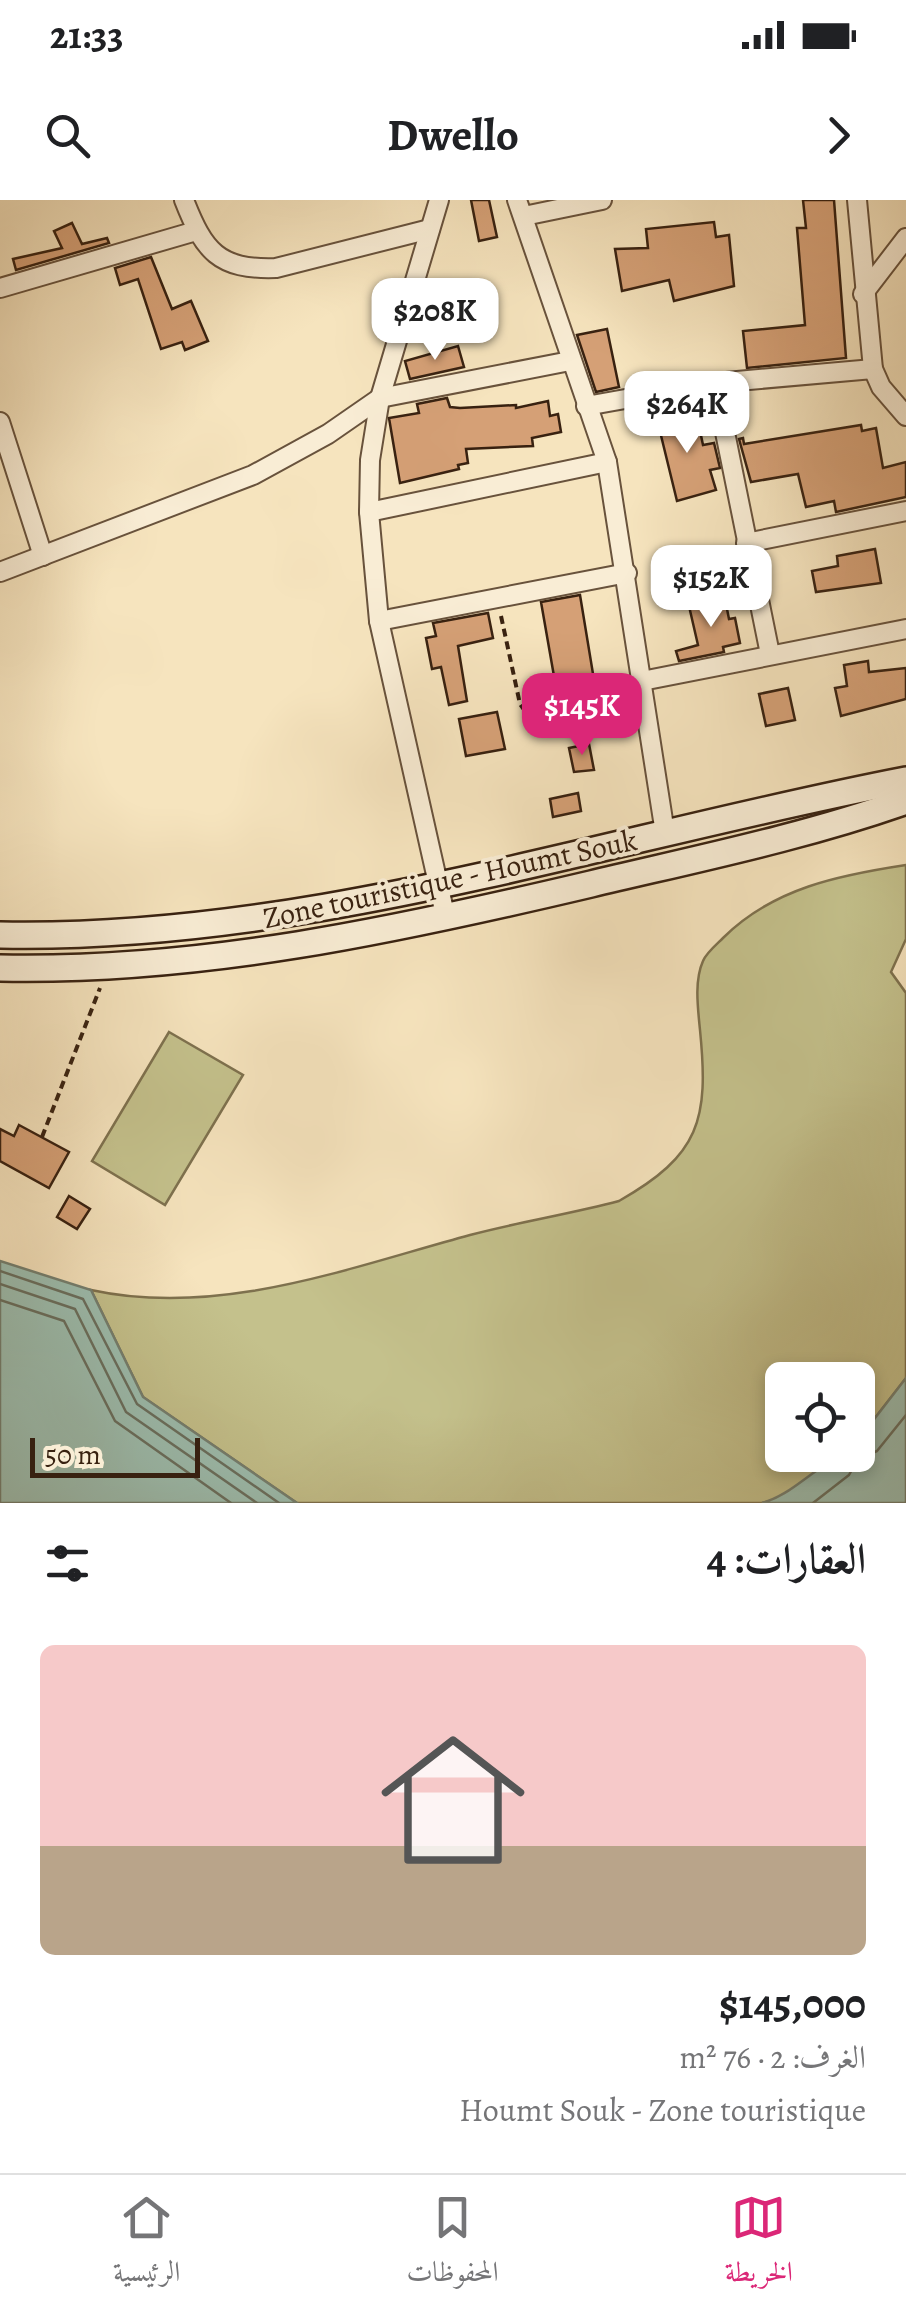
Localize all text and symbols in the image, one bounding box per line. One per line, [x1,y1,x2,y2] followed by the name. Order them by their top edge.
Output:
[50,9,124,61] text: 21:33
[387,104,519,166] text: Dwello
[40,108,95,163] icon: search
[811,108,866,163] icon: forward
[365,278,505,363] pin: $208K
[394,288,476,332] text: $208K
[617,371,757,456] pin: $264K
[646,381,728,425] text: $264K
[641,545,781,630] pin: $152K
[673,555,749,599] text: $152K
[512,673,652,758] pin: $145K
[544,683,620,727] text: $145K
[259,820,641,938] street label: Zone touristique - Houmt Souk
[765,1362,875,1472] map controls
[765,1362,875,1472] button: locate
[30,1433,200,1478] scale bar
[45,1436,101,1474] text: 50 m
[707,1530,866,1587] text: العقارات: 4
[40,1536,95,1591] icon: filters
[363,1710,543,1890] icon: home
[719,1975,866,2032] text: $145,000
[679,2035,866,2079] text: الغرف: 2 · 76 m²
[459,2088,866,2132] text: Houmt Souk - Zone touristique
[113,2190,180,2299] tab: الرئيسية
[406,2190,499,2299] tab: المحفوظات
[725,2190,793,2299] tab: الخريطة

